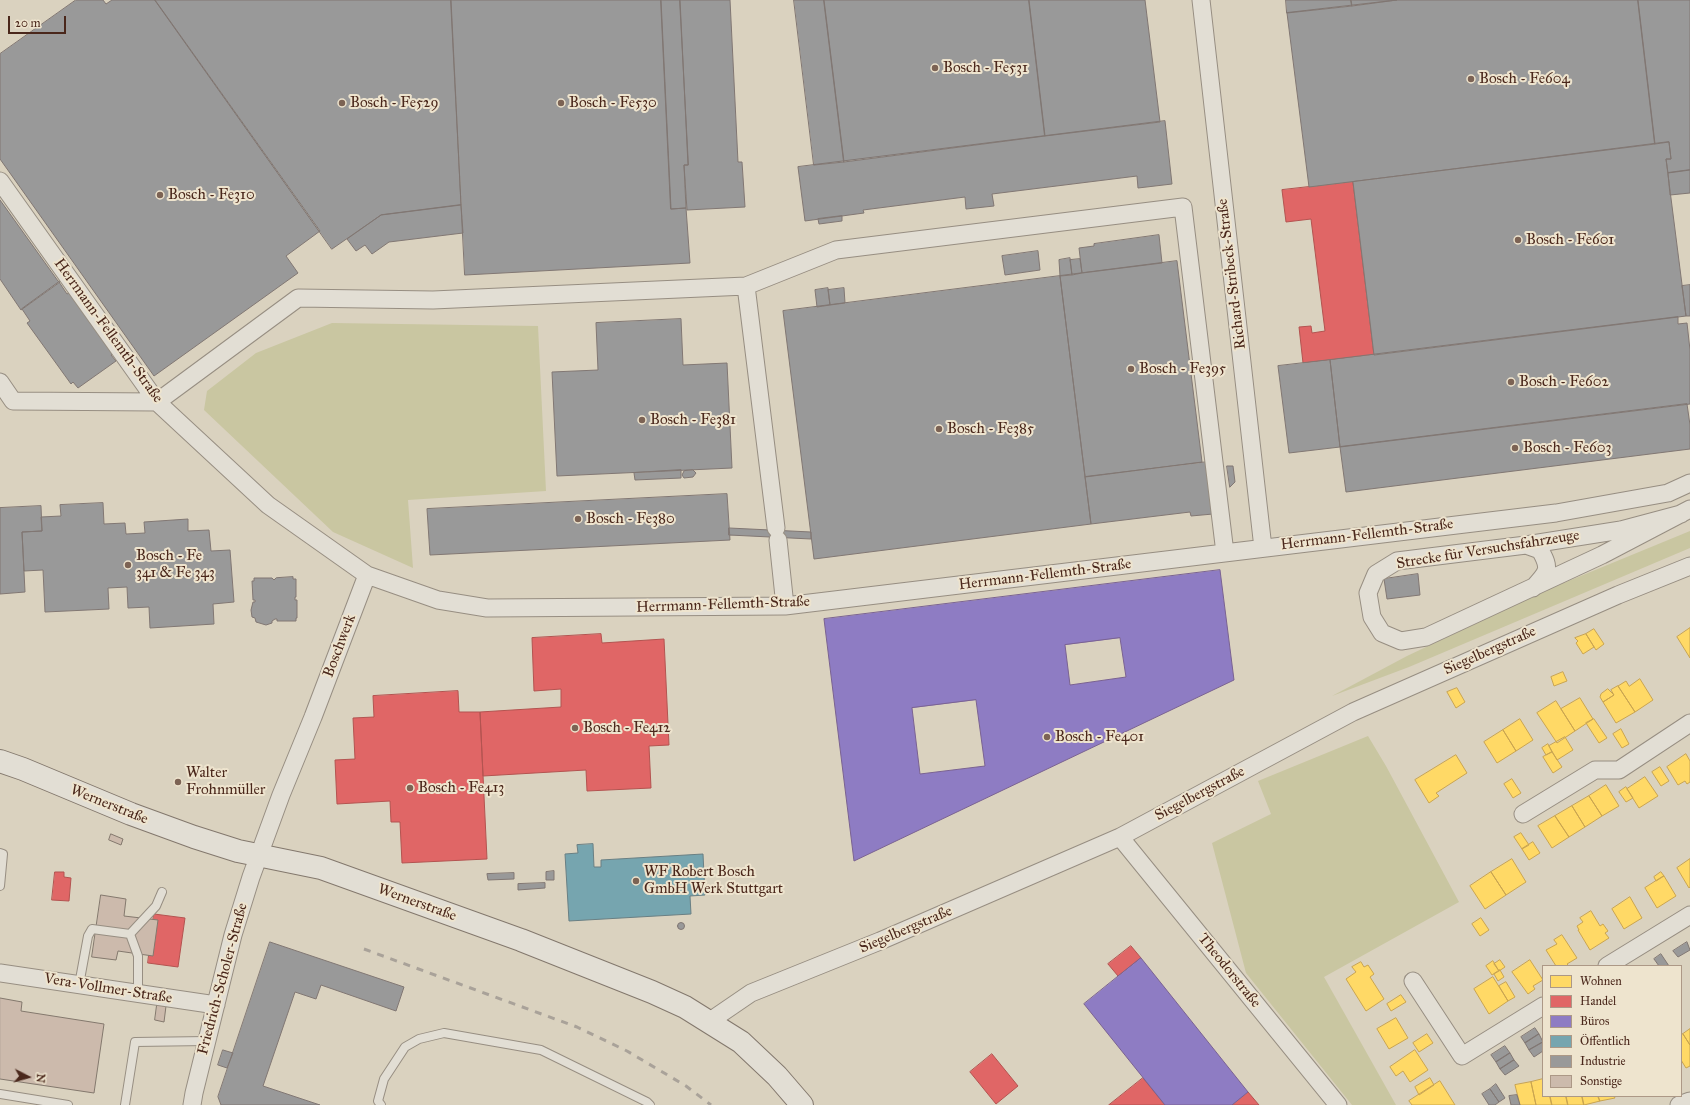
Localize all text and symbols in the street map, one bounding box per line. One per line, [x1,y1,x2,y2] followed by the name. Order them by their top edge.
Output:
[10,8,68,34] scale bar
[15,16,41,30] text: 20 m
[943,59,1028,77] place label: Bosch - Fe531
[930,63,940,73] marker: Bosch - Fe531
[1479,70,1570,88] place label: Bosch - Fe604
[1466,74,1476,84] marker: Bosch - Fe604
[350,94,438,112] place label: Bosch - Fe529
[569,94,657,112] place label: Bosch - Fe530
[337,98,347,108] marker: Bosch - Fe529
[556,98,566,108] marker: Bosch - Fe530
[168,186,255,204] place label: Bosch - Fe310
[155,190,165,200] marker: Bosch - Fe310
[1214,198,1250,350] street label: Richard-Stribeck-Straße
[1526,231,1614,249] place label: Bosch - Fe601
[1513,235,1523,245] marker: Bosch - Fe601
[50,255,166,407] street label: Herrmann-Fellemth-Straße
[1139,360,1226,378] place label: Bosch - Fe395
[1126,364,1136,374] marker: Bosch - Fe395
[1519,373,1609,391] place label: Bosch - Fe602
[1506,377,1516,387] marker: Bosch - Fe602
[650,411,736,429] place label: Bosch - Fe381
[637,415,647,425] marker: Bosch - Fe381
[947,420,1034,438] place label: Bosch - Fe385
[934,424,944,434] marker: Bosch - Fe385
[1523,439,1611,457] place label: Bosch - Fe603
[1510,443,1520,453] marker: Bosch - Fe603
[586,510,675,528] place label: Bosch - Fe380
[573,514,583,524] marker: Bosch - Fe380
[1280,515,1454,555] street label: Herrmann-Fellemth-Straße
[1395,527,1581,573] street label: Strecke für Versuchsfahrzeuge
[136,547,215,582] place label: Bosch - Fe 341 & Fe 343
[958,555,1132,595] street label: Herrmann-Fellemth-Straße
[123,560,133,570] marker: Bosch - Fe 341 & Fe 343
[636,593,810,617] street label: Herrmann-Fellemth-Straße
[320,612,360,680] street label: Boschwerk
[1441,623,1539,679] street label: Siegelbergstraße
[583,719,671,737] place label: Bosch - Fe412
[570,723,580,733] marker: Bosch - Fe412
[1055,728,1144,746] place label: Bosch - Fe401
[1042,732,1052,742] marker: Bosch - Fe401
[1152,763,1248,825] street label: Siegelbergstraße
[186,764,265,799] place label: Walter Frohnmüller
[173,777,183,787] marker: Walter Frohnmüller
[418,779,504,797] place label: Bosch - Fe413
[67,781,151,829] street label: Wernerstraße
[405,783,415,793] marker: Bosch - Fe413
[644,863,783,898] place label: WF Robert Bosch GmbH Werk Stuttgart
[631,876,641,886] marker: WF Robert Bosch GmbH Werk Stuttgart
[375,880,459,926] street label: Wernerstraße
[194,901,252,1057] street label: Friedrich-Scholer-Straße
[857,902,955,958] street label: Siegelbergstraße
[1194,930,1264,1012] street label: Theodorstraße
[1542,965,1682,1097] legend
[43,970,173,1008] street label: Vera-Vollmer-Straße
[1580,974,1622,988] text: Wohnen
[1580,994,1616,1008] text: Handel
[1580,1014,1609,1028] text: Büros
[1580,1034,1630,1048] text: Öffentlich
[1580,1054,1625,1068] text: Industrie
[8,1057,48,1097] north arrow
[33,1073,47,1084] text: N
[1580,1074,1622,1088] text: Sonstige

